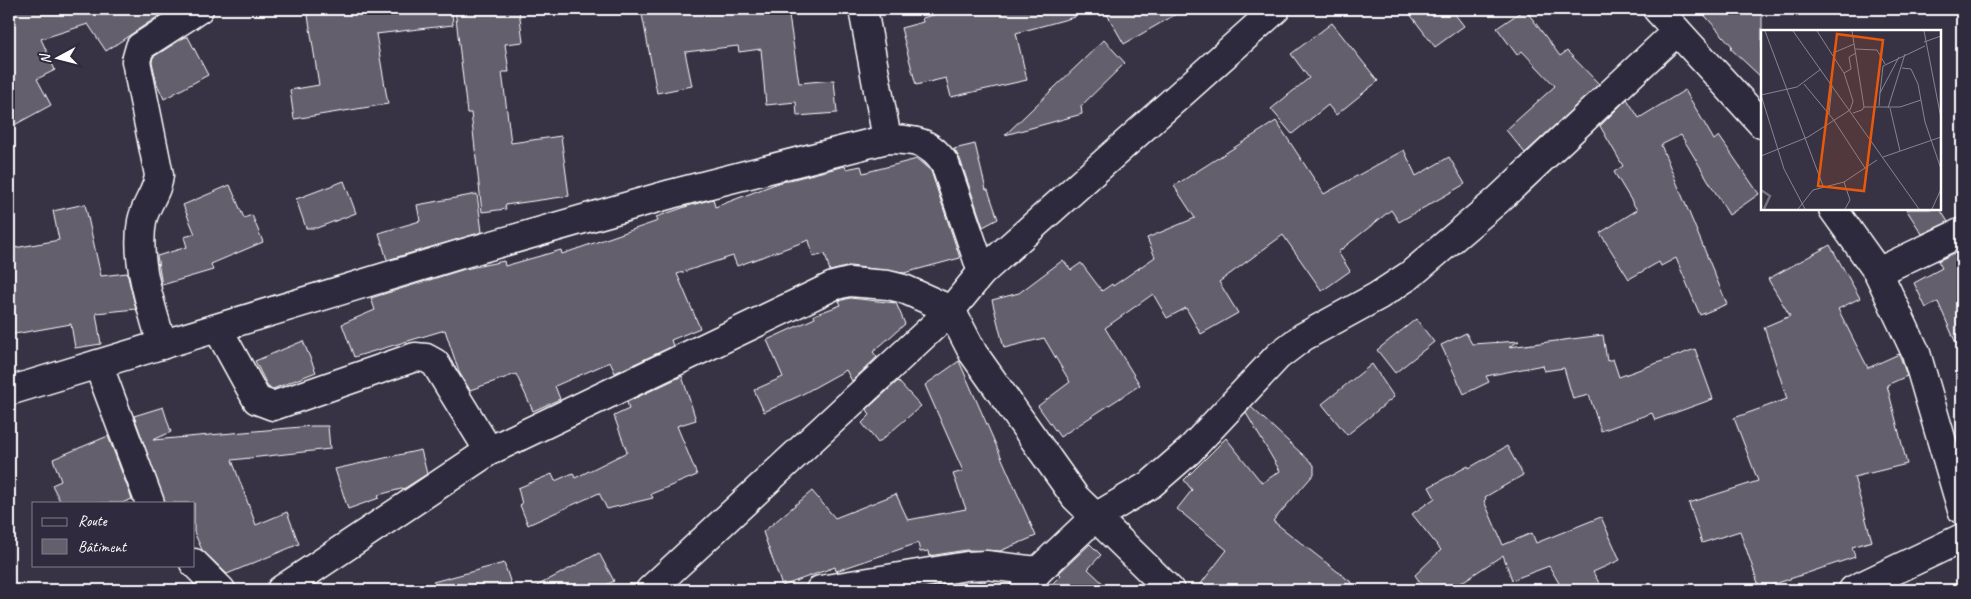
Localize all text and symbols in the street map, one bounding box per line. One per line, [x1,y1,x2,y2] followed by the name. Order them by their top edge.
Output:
[1761,30,1941,210] inset map
[32,32,82,82] north arrow
[36,52,55,65] text: N
[32,502,195,566] legend
[78,512,108,531] text: Route
[78,538,128,557] text: Bâtiment

